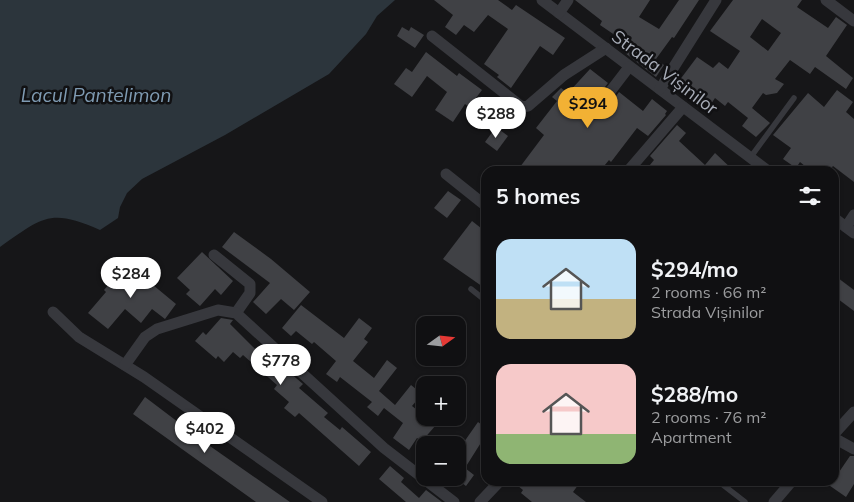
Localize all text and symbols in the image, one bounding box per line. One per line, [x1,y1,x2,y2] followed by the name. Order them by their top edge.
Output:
[607,25,723,120] street label: Strada Vișinilor
[21,83,171,107] water label: Lacul Pantelimon
[558,86,618,129] pin: $294
[569,93,607,113] text: $294
[466,96,526,139] pin: $288
[477,103,515,123] text: $288
[796,182,824,210] icon: filters
[496,183,580,209] text: 5 homes
[101,256,161,299] pin: $284
[651,256,738,282] text: $294/mo
[536,259,596,319] icon: home
[112,263,150,283] text: $284
[651,282,766,302] text: 2 rooms · 66 m²
[651,302,764,322] text: Strada Vișinilor
[416,316,466,366] north arrow
[416,316,466,486] map controls
[251,344,311,386] pin: $778
[262,350,300,370] text: $778
[416,376,466,426] button: +
[651,381,738,407] text: $288/mo
[536,384,596,444] icon: home
[651,407,766,427] text: 2 rooms · 76 m²
[175,412,235,454] pin: $402
[186,418,224,438] text: $402
[651,427,732,447] text: Apartment
[416,436,466,486] button: −

